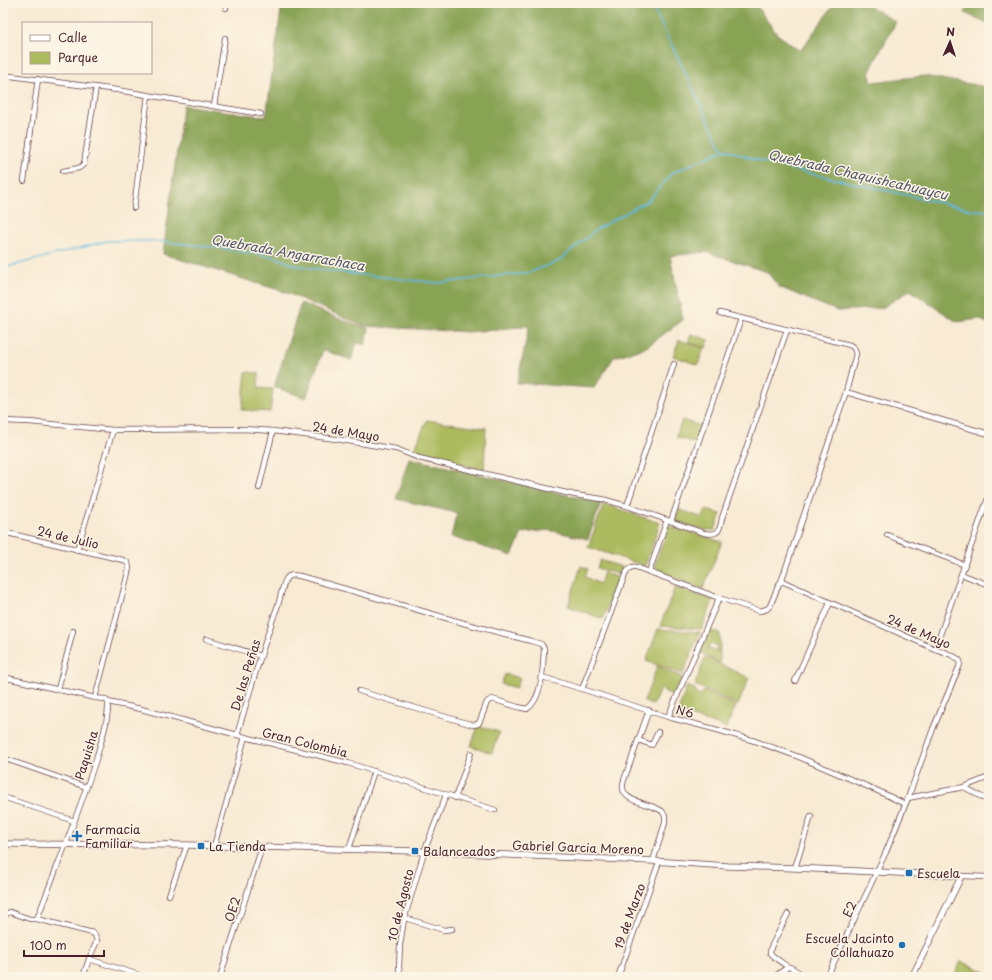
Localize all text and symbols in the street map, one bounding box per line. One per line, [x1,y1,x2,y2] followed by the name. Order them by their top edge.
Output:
[22,22,152,74] legend
[930,22,970,62] north arrow
[946,23,956,40] text: N
[58,28,88,46] text: Calle
[58,48,98,66] text: Parque
[766,144,951,204] water label: Quebrada Chaquishcahuaycu
[210,229,367,275] water label: Quebrada Angarrachaca
[311,417,381,445] street label: 24 de Mayo
[35,521,101,553] street label: 24 de Julio
[884,609,954,653] street label: 24 de Mayo
[226,636,265,713] street label: De las Peñas
[674,700,696,722] street label: N6
[260,723,350,761] street label: Gran Colombia
[70,728,102,782] street label: Paquisha
[85,820,141,852] place label: Farmacia Familiar
[72,831,82,841] marker: Farmacia Familiar
[512,836,644,858] street label: Gabriel Garcia Moreno
[209,837,267,855] place label: La Tienda
[196,841,206,851] marker: La Tienda
[423,842,496,860] place label: Balanceados
[410,846,420,856] marker: Balanceados
[917,864,960,882] place label: Escuela
[382,867,418,943] street label: 10 de Agosto
[904,868,914,878] marker: Escuela
[609,880,649,951] street label: 19 de Marzo
[219,894,245,924] street label: OE2
[837,898,861,920] street label: E2
[805,929,894,961] place label: Escuela Jacinto Collahuazo
[24,932,104,958] scale bar
[30,936,67,954] text: 100 m
[897,940,907,950] marker: Escuela Jacinto Collahuazo

